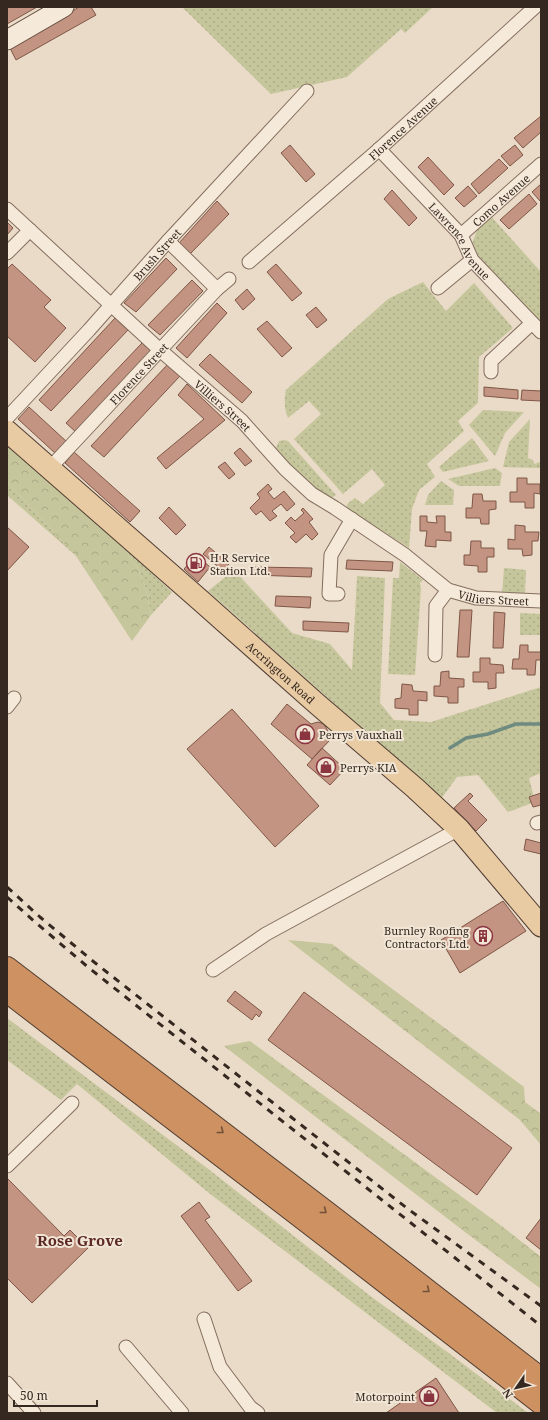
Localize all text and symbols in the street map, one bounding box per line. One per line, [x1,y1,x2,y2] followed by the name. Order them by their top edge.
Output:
[365,92,440,163] street label: Florence Avenue
[469,170,533,229] street label: Como Avenue
[426,199,494,283] street label: Lawrence Avenue
[129,225,184,283] street label: Brush Street
[106,339,171,407] street label: Florence Street
[192,376,255,434] street label: Villiers Street
[210,550,270,578] place label: H R Service Station Ltd.
[185,552,207,574] fuel station icon: H R Service Station Ltd.
[457,586,529,608] street label: Villiers Street
[244,638,319,707] street label: Accrington Road
[294,723,316,745] shop icon: Perrys Vauxhall
[319,727,403,742] place label: Perrys Vauxhall
[315,756,337,778] shop icon: Perrys KIA
[340,760,397,775] place label: Perrys KIA
[384,923,469,951] place label: Burnley Roofing Contractors Ltd.
[472,925,494,947] building icon: Burnley Roofing Contractors Ltd.
[216,1127,223,1134] one-way arrow
[319,1206,326,1213] one-way arrow
[37,1230,123,1250] district label: Rose Grove
[422,1285,429,1292] one-way arrow
[496,1368,536,1408] north arrow
[14,1382,97,1408] scale bar
[418,1385,440,1407] shop icon: Motorpoint
[498,1386,516,1402] text: N
[20,1387,48,1404] text: 50 m
[355,1389,415,1404] place label: Motorpoint

